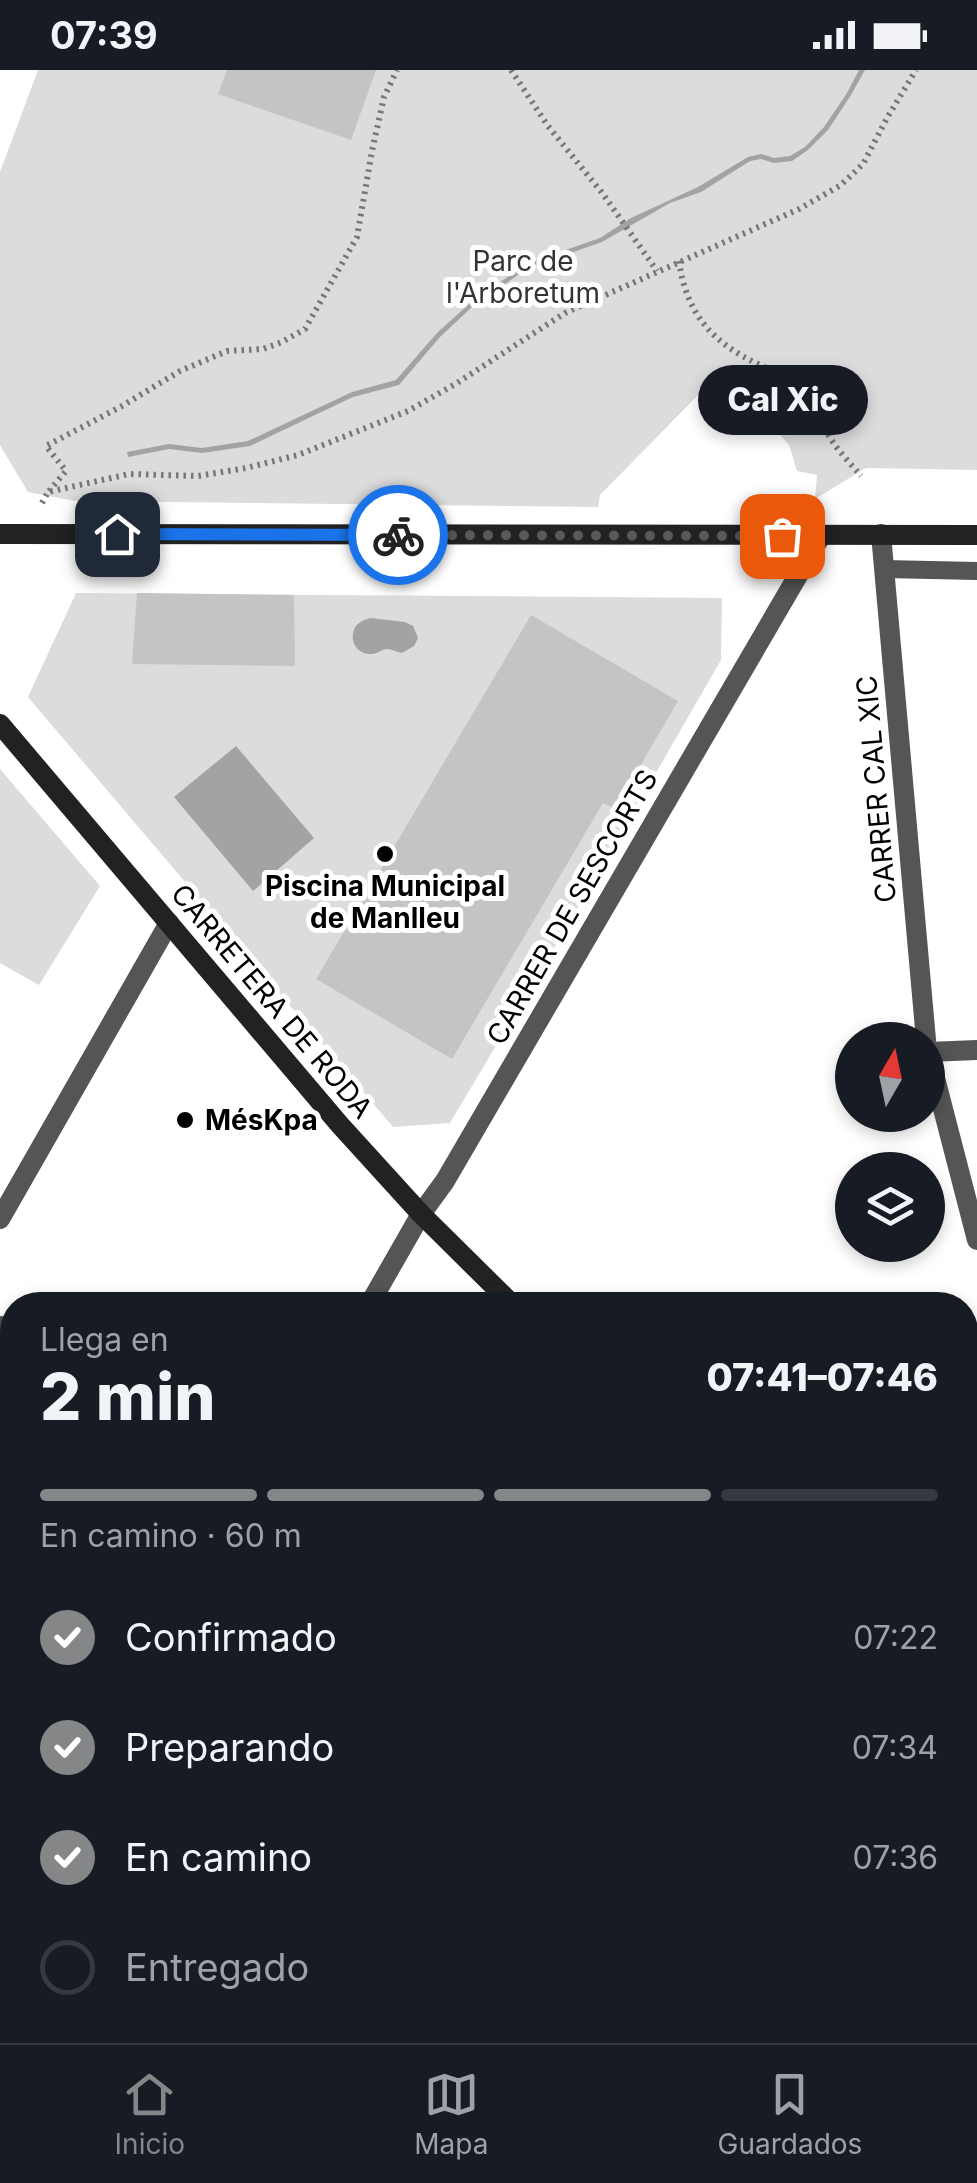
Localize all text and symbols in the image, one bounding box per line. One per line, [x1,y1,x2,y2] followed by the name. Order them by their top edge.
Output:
[50,12,158,58] text: 07:39
[446,244,600,310] park label: Parc de l'Arboretum
[697,366,867,436] callout: Cal Xic
[727,380,839,419] text: Cal Xic
[348,485,448,585] courier
[75,492,160,577] pin
[740,494,825,579] pin
[90,507,145,562] icon: home
[371,508,426,563] icon: bike
[755,509,810,564] icon: bag
[849,674,903,904] street label: CARRER CAL XIC
[479,764,665,1050] street label: CARRER DE SESCORTS
[374,843,396,865] marker: Piscina Municipal de Manlleu
[265,869,505,935] place label: Piscina Municipal de Manlleu
[164,877,380,1125] street label: CARRETERA DE RODA
[835,1022,945,1132] north arrow
[835,1022,945,1262] map controls
[205,1103,318,1137] place label: MésKpa
[174,1109,196,1131] marker: MésKpa
[835,1152,945,1262] button: layers
[40,1320,169,1359] text: Llega en
[706,1354,938,1400] text: 07:41–07:46
[40,1357,216,1436] text: 2 min
[40,1516,302,1555] text: En camino · 60 m
[40,1610,95,1665] icon: check
[125,1614,337,1660] text: Confirmado
[853,1618,938,1657] text: 07:22
[40,1720,95,1775] icon: check
[125,1724,334,1770] text: Preparando
[852,1728,938,1767] text: 07:34
[40,1830,95,1885] icon: check
[125,1834,312,1880] text: En camino
[853,1838,938,1877] text: 07:36
[125,1944,309,1990] text: Entregado
[115,2067,185,2161] tab: Inicio
[414,2067,488,2161] tab: Mapa
[718,2067,862,2161] tab: Guardados

